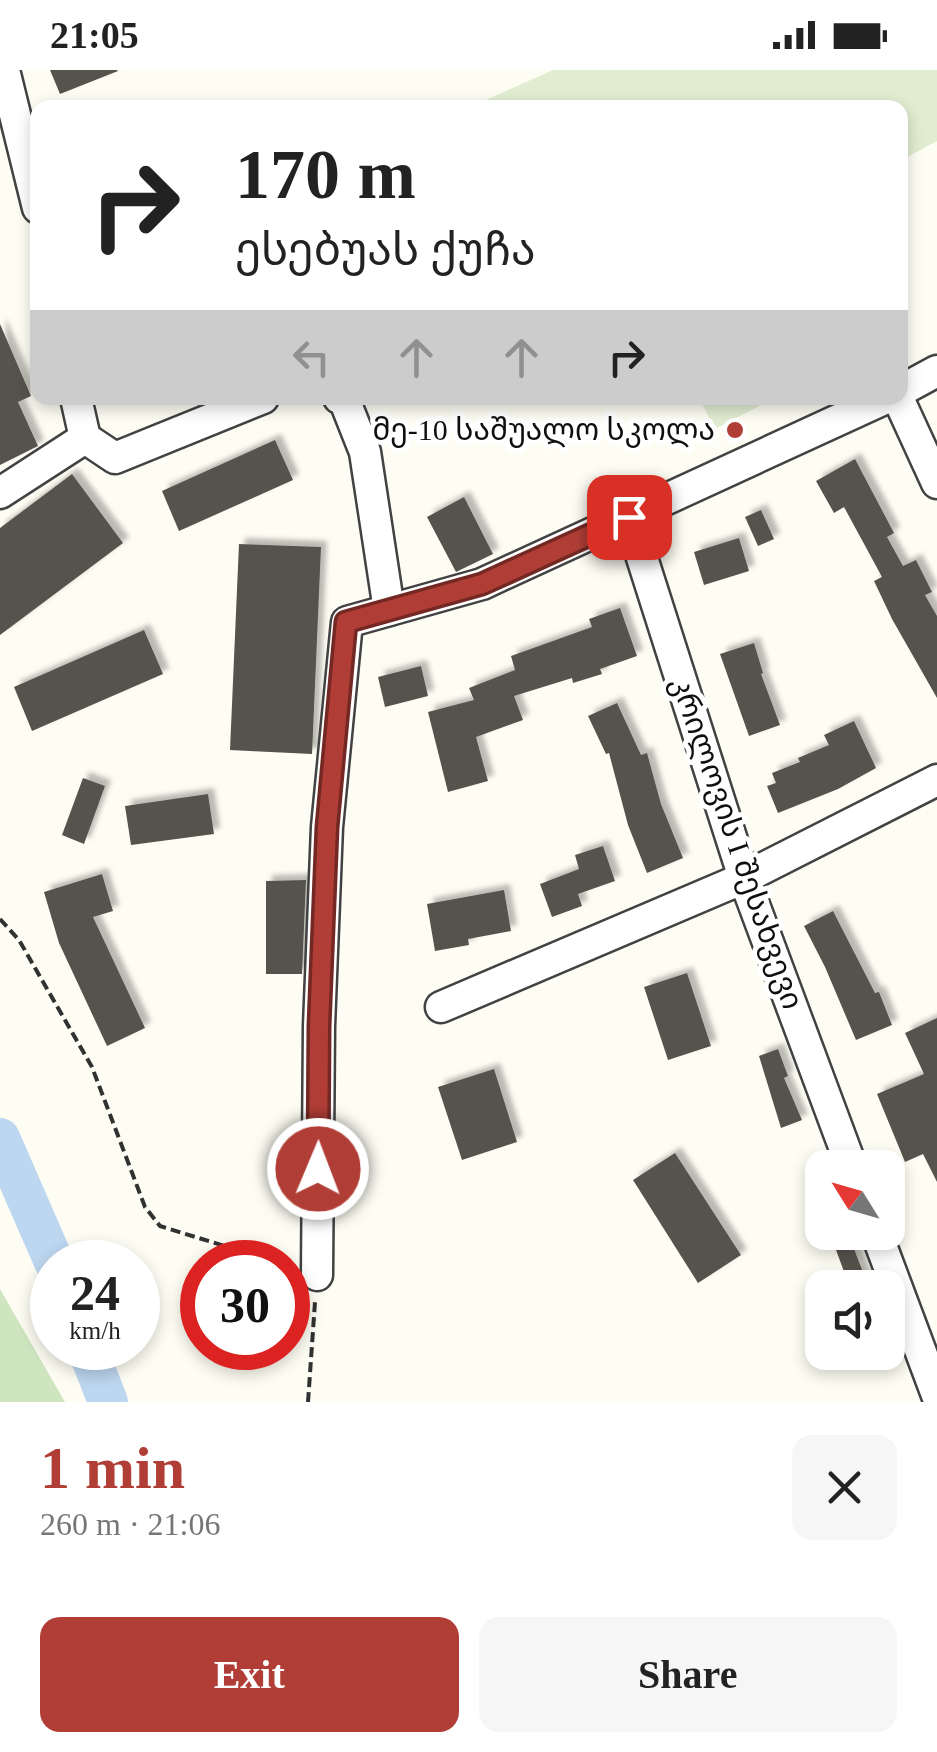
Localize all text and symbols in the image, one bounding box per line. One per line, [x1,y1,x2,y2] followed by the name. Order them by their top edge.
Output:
[50,14,139,56] text: 21:05
[235,136,416,213] text: 170 m
[70,140,200,270] icon: right
[235,225,536,275] text: ესებუას ქუჩა
[284,330,339,385] icon: left
[389,330,444,385] icon: ahead
[494,330,549,385] icon: ahead
[599,330,654,385] icon: right
[373,413,715,448] place label: მე-10 საშუალო სკოლა
[724,419,746,441] marker: მე-10 საშუალო სკოლა
[587,475,672,560] pin
[602,490,657,545] icon: arrive
[663,672,810,1014] street label: კრილოვის I შესახვევი
[266,1117,370,1221] position arrow
[805,1150,905,1250] north arrow
[805,1150,905,1370] map controls
[180,1240,310,1370] speed limit sign: 30
[70,1265,120,1321] text: 24
[805,1270,905,1370] button: sound
[69,1317,121,1344] text: km/h
[40,1435,185,1501] text: 1 min
[792,1435,897,1540] button: close
[40,1506,220,1542] text: 260 m · 21:06
[40,1617,459,1732] button: Exit
[479,1617,897,1732] button: Share

